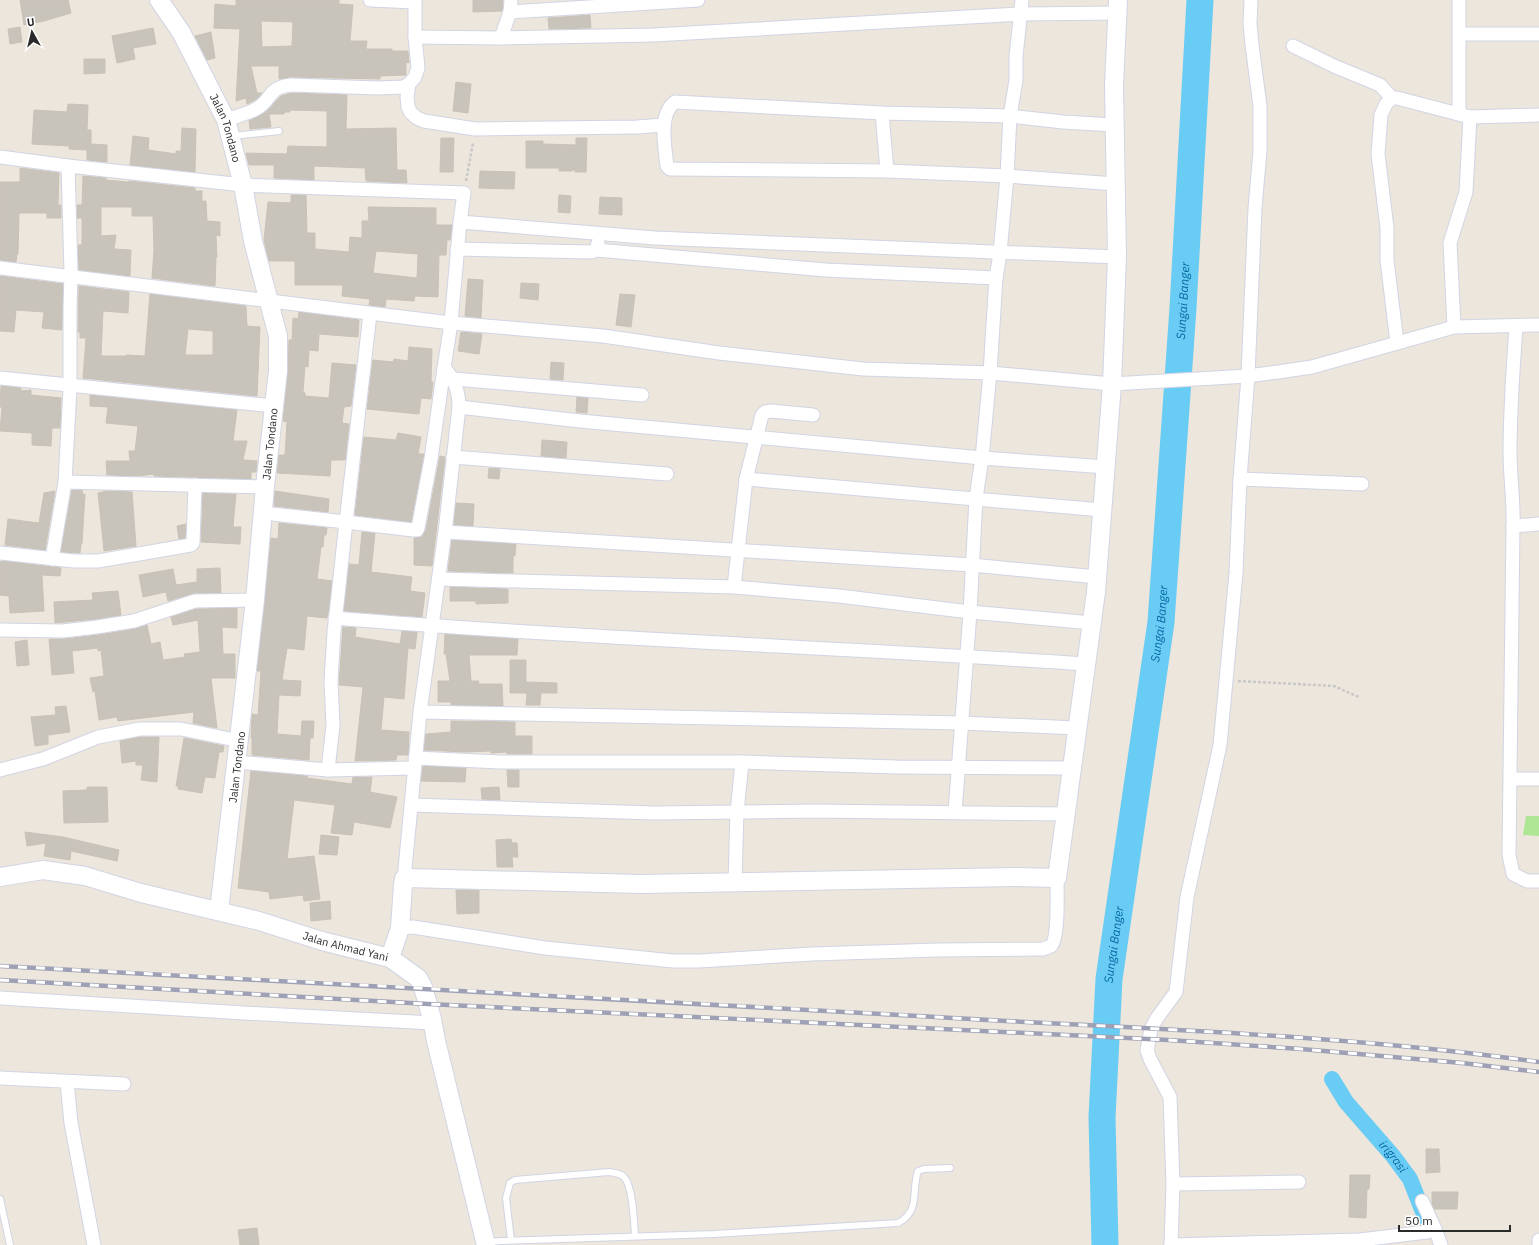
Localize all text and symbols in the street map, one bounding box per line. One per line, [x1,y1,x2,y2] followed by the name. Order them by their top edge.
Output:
[12,12,52,52] north arrow
[26,15,35,30] text: U
[207,91,244,164] street label: Jalan Tondano
[1173,261,1193,340] water label: Sungai Banger
[259,408,281,480] street label: Jalan Tondano
[1147,584,1171,663] water label: Sungai Banger
[226,730,248,804] street label: Jalan Tondano
[1101,904,1127,983] water label: Sungai Banger
[301,928,390,964] street label: Jalan Ahmad Yani
[1376,1137,1411,1176] water label: irigrasi
[1399,1207,1510,1233] scale bar
[1405,1213,1433,1228] text: 50 m

